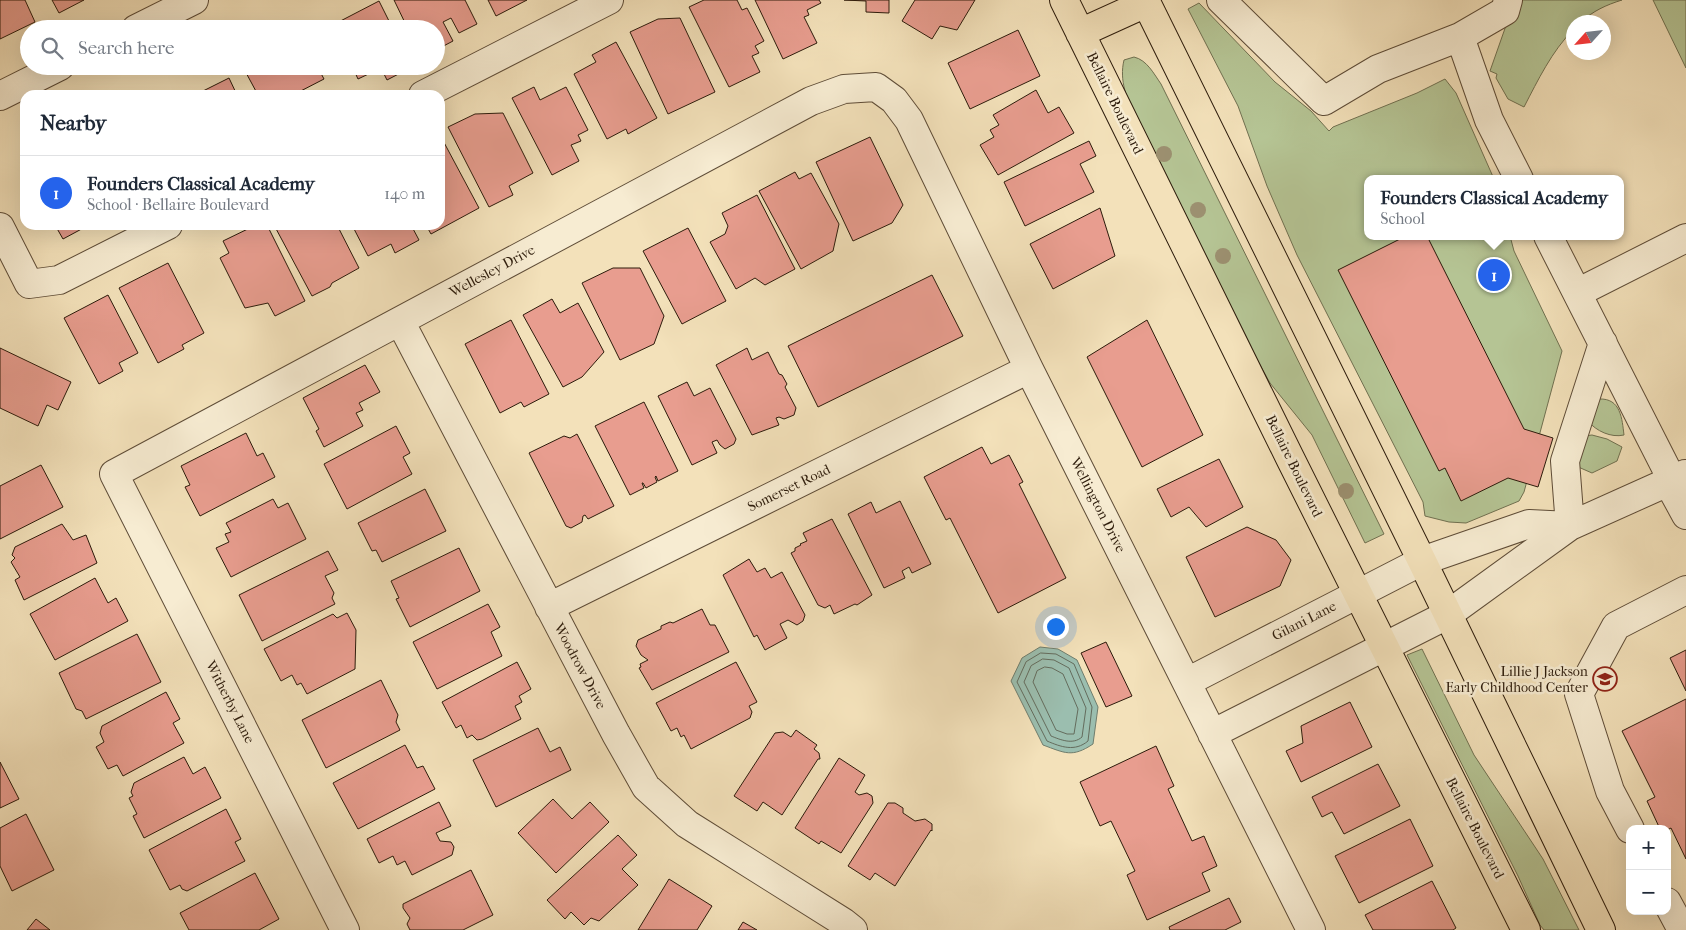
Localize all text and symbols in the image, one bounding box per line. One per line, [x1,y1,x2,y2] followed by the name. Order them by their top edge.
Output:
[1566,15,1611,60] north arrow
[20,20,445,75] search box
[38,34,66,62] icon: search
[78,37,174,59] text: Search here
[1083,49,1147,157] street label: Bellaire Boulevard
[40,111,106,135] text: Nearby
[87,173,315,195] text: Founders Classical Academy
[1364,175,1624,240] popup
[53,184,59,203] text: 1
[384,184,425,203] text: 140 m
[1380,187,1608,209] text: Founders Classical Academy
[87,195,269,214] text: School · Bellaire Boulevard
[1380,209,1425,228] text: School
[445,241,538,301] street label: Wellesley Drive
[1478,256,1510,294] pin: 1
[1262,412,1326,520] street label: Bellaire Boulevard
[1066,454,1129,556] street label: Wellington Drive
[745,460,834,515] street label: Somerset Road
[1269,598,1339,644] street label: Gilani Lane
[1043,614,1069,640] your location
[550,619,610,712] street label: Woodrow Drive
[201,657,258,746] street label: Witherby Lane
[1445,663,1588,696] place label: Lillie J Jackson Early Childhood Center
[1592,666,1618,692] school or university icon: Lillie J Jackson Early Childhood Center
[1442,774,1508,882] street label: Bellaire Boulevard
[1626,825,1671,915] map controls
[1626,825,1671,870] button: +
[1626,870,1671,915] button: −

